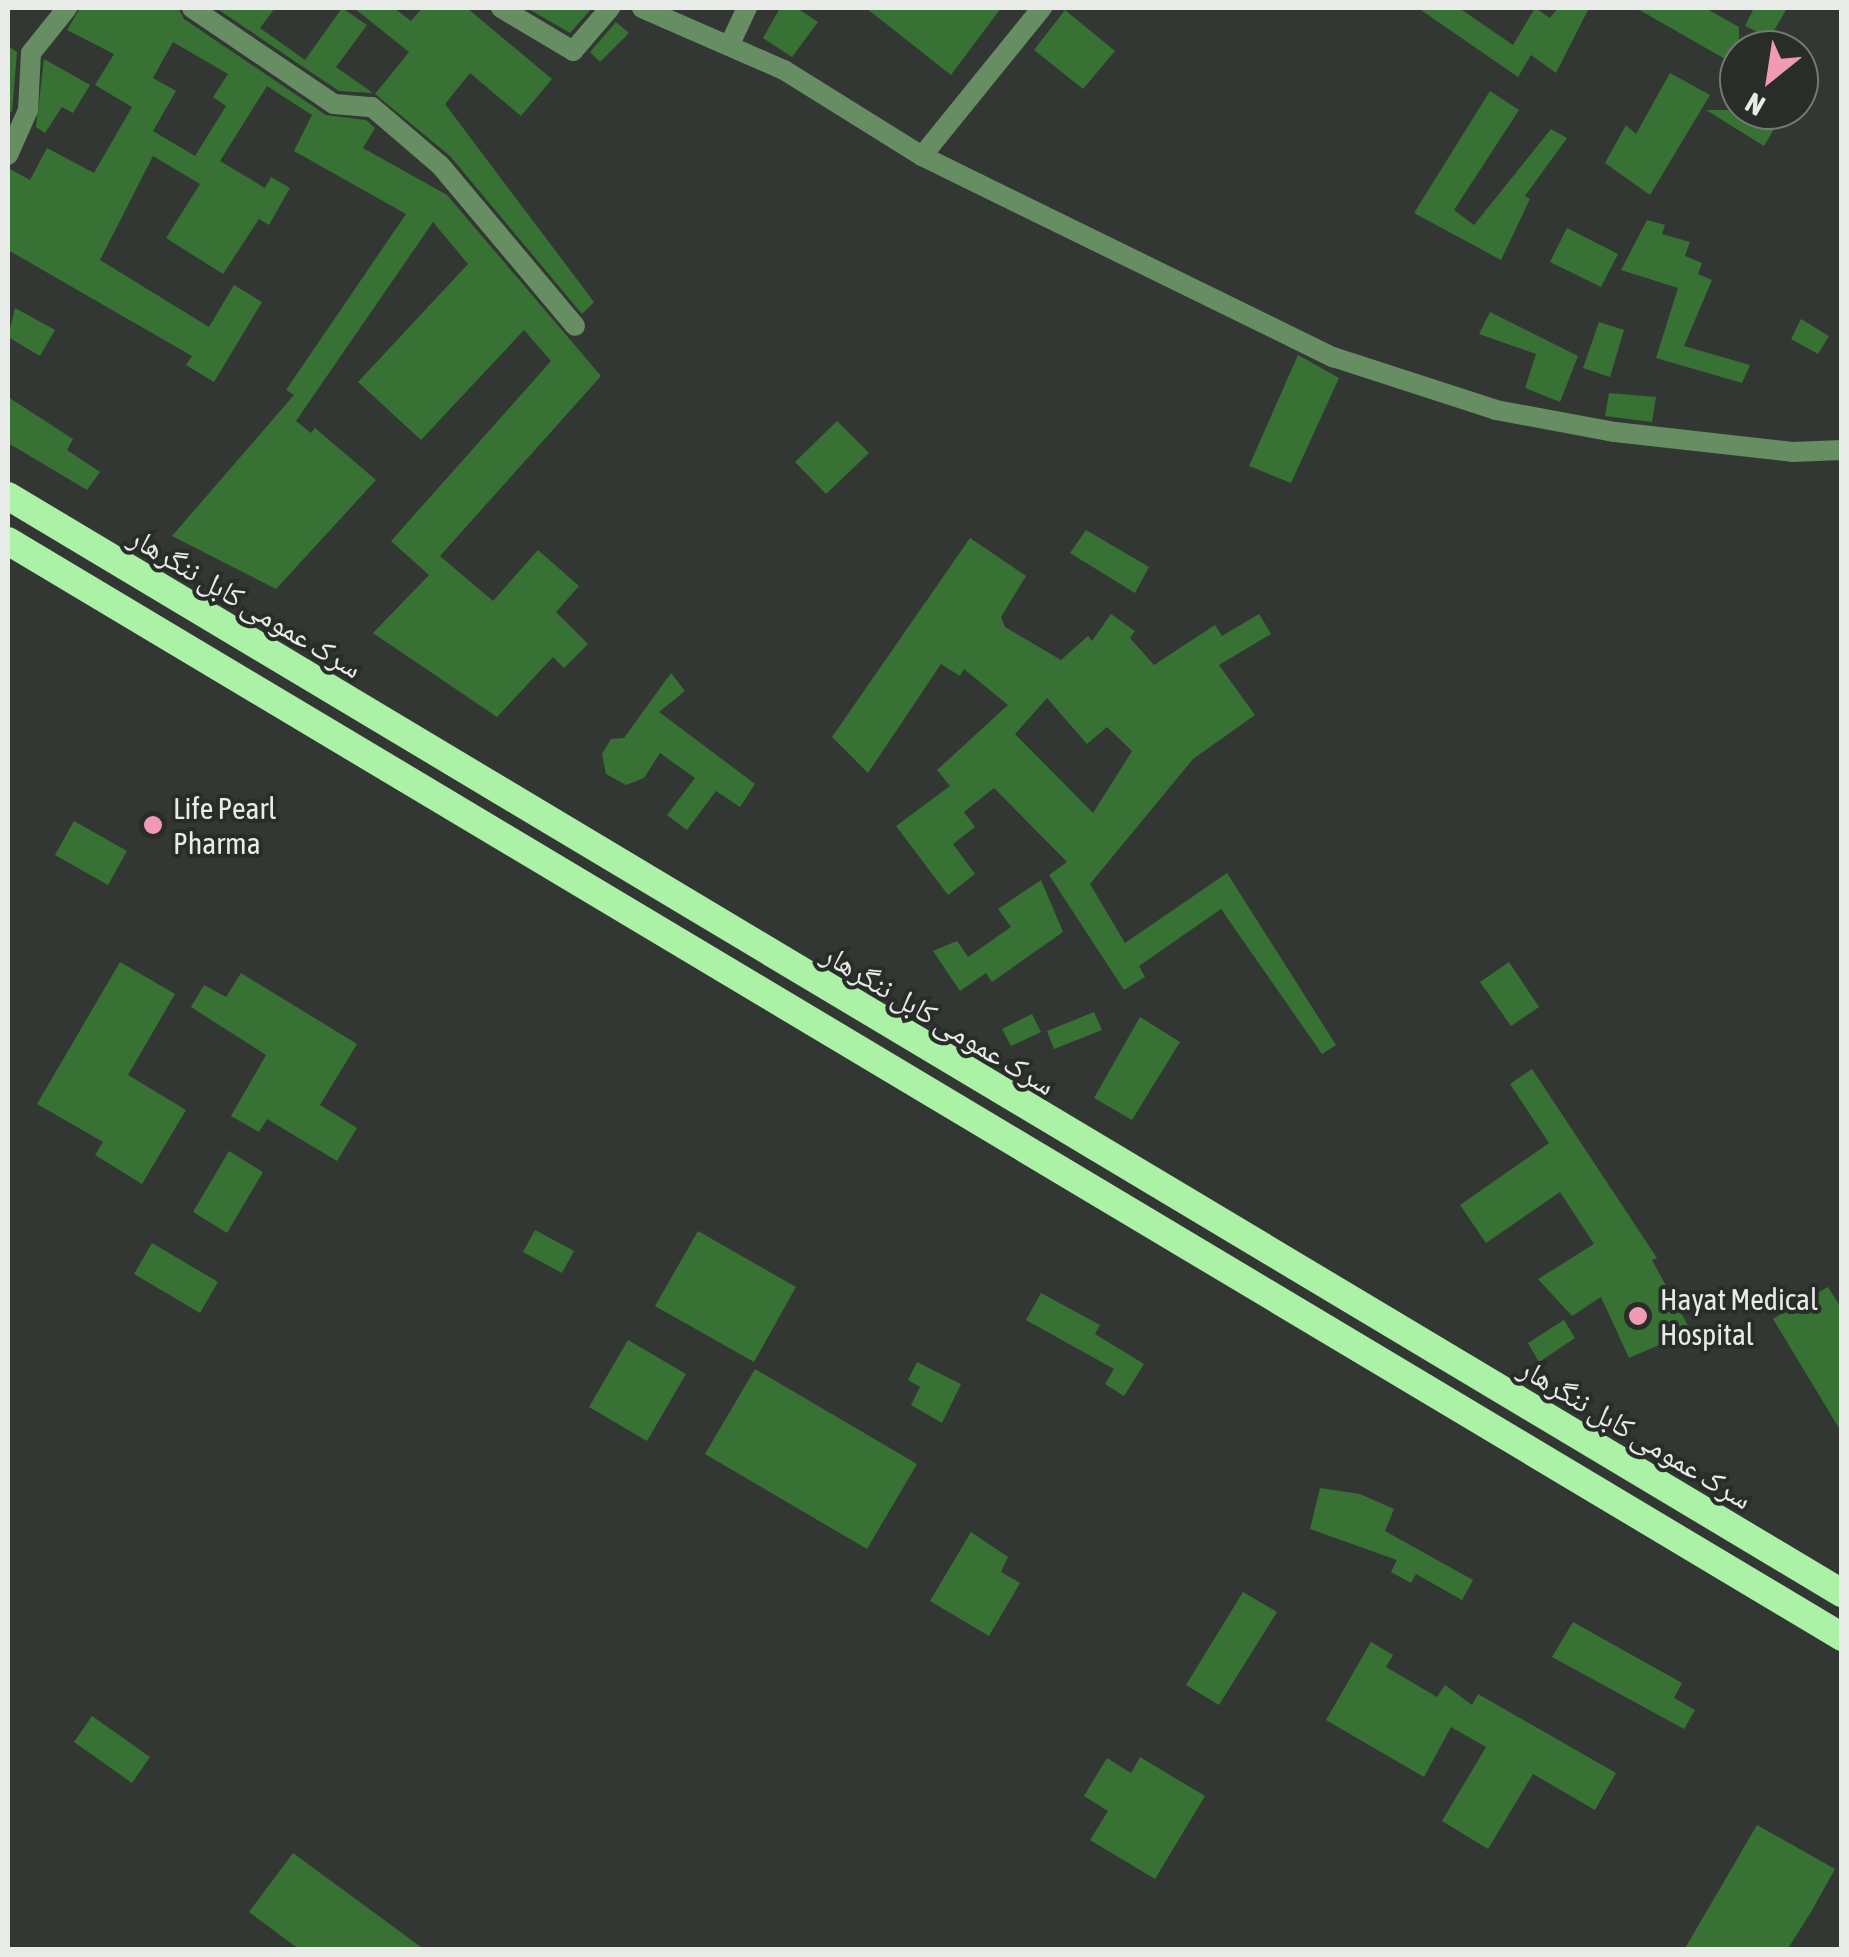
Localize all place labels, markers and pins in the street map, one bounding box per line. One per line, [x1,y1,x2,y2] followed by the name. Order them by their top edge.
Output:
[173,790,276,860] place label: Life Pearl Pharma
[142,814,164,836] marker: Life Pearl Pharma
[1660,1281,1818,1352] place label: Hayat Medical Hospital
[1625,1303,1651,1329] marker: Hayat Medical Hospital

